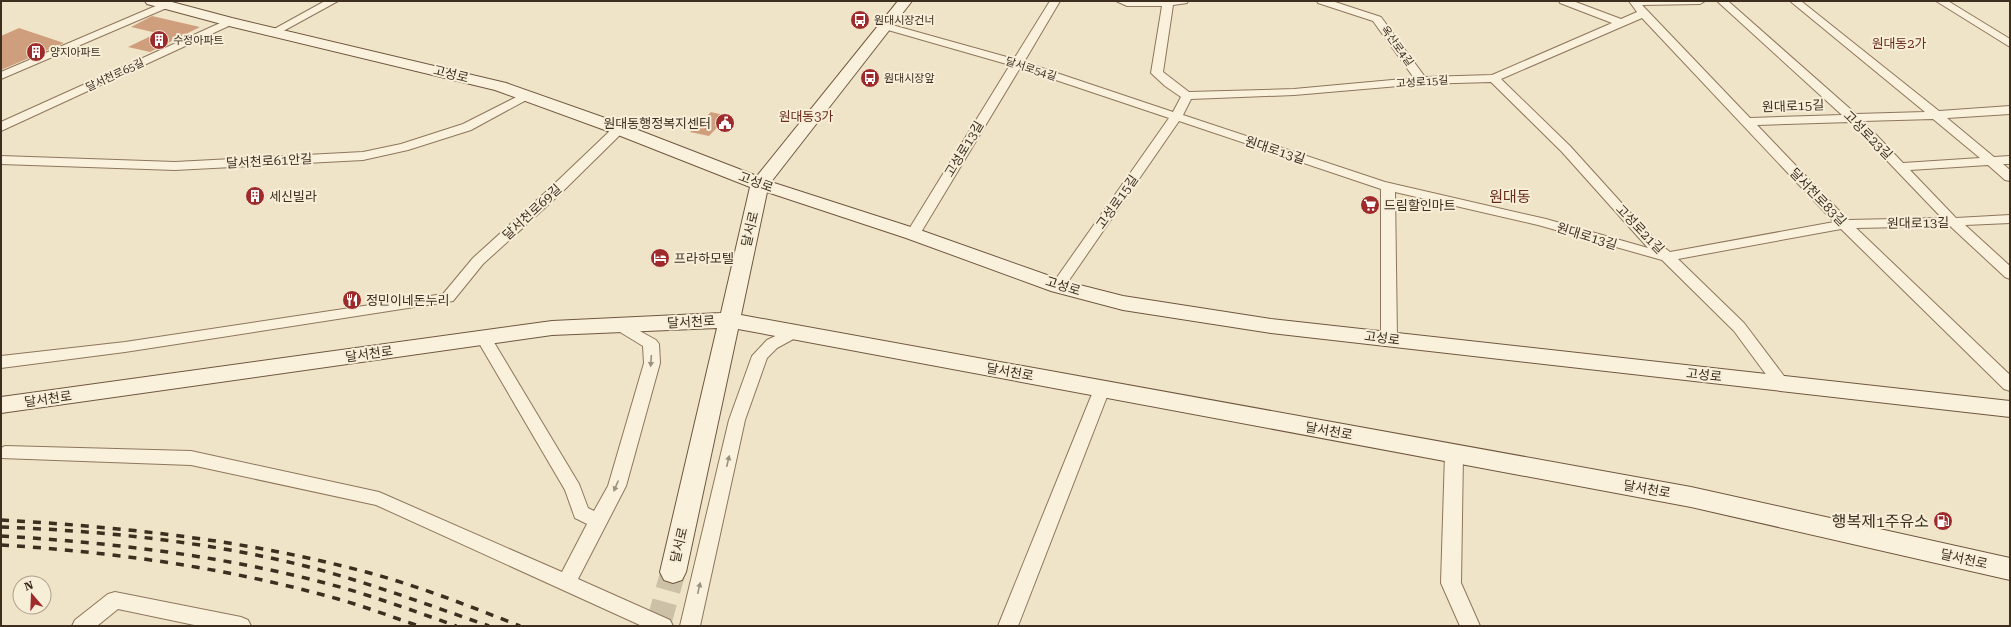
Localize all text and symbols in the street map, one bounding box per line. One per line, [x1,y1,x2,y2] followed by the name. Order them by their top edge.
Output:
[849,9,871,31] bus stop icon: 원대시장건너
[874,14,935,27] place label: 원대시장건너
[1378,23,1416,69] street label: 옥산로4길
[148,29,170,51] building icon: 수정아파트
[173,34,224,47] place label: 수정아파트
[1871,36,1927,51] district label: 원대동2가
[25,41,47,63] building icon: 양지아파트
[50,46,101,59] place label: 양지아파트
[1004,55,1058,83] street label: 달서로54길
[84,56,146,94] street label: 달서천로65길
[432,62,470,86] street label: 고성로
[859,67,881,89] bus stop icon: 원대시장앞
[884,72,935,85] place label: 원대시장앞
[1395,74,1449,90] street label: 고성로15길
[1762,97,1824,115] street label: 원대로15길
[1841,108,1895,162] street label: 고성로23길
[778,109,834,124] district label: 원대동3가
[714,112,736,134] public building icon: 원대동행정복지센터
[603,116,711,131] place label: 원대동행정복지센터
[942,118,986,180] street label: 고성로13길
[1243,133,1307,167] street label: 원대로13길
[226,151,312,171] street label: 달서천로61안길
[1787,165,1849,229] street label: 달서천로83길
[737,169,775,195] street label: 고성로
[1093,172,1141,232] street label: 고성로15길
[500,181,564,243] street label: 달서천로69길
[244,185,266,207] building icon: 세신빌라
[1489,188,1531,206] district label: 원대동
[269,189,317,204] place label: 세신빌라
[1359,194,1381,216] supermarket icon: 드림할인마트
[1384,198,1456,213] place label: 드림할인마트
[1613,201,1667,257] street label: 고성로21길
[739,210,761,248] street label: 달서로
[1887,215,1949,231] street label: 원대로13길
[1555,220,1619,252] street label: 원대로13길
[649,247,671,269] hotel icon: 프라하모텔
[674,251,734,266] place label: 프라하모텔
[1044,274,1082,298] street label: 고성로
[341,289,363,311] restaurant icon: 정민이네돈누리
[366,293,450,308] place label: 정민이네돈누리
[667,313,715,331] street label: 달서천로
[1363,328,1401,348] street label: 고성로
[344,343,394,365] street label: 달서천로
[647,355,654,367] one-way arrow
[985,360,1035,384] street label: 달서천로
[1685,366,1723,384] street label: 고성로
[23,388,73,410] street label: 달서천로
[1304,419,1354,443] street label: 달서천로
[725,455,731,467] one-way arrow
[1622,477,1672,501] street label: 달서천로
[613,481,619,493] one-way arrow
[1932,510,1954,532] fuel station icon: 행복제1주유소
[1832,512,1929,531] place label: 행복제1주유소
[668,526,690,564] street label: 달서로
[1939,546,1989,572] street label: 달서천로
[12,575,52,615] north arrow
[23,578,36,594] text: N
[696,582,702,594] one-way arrow

